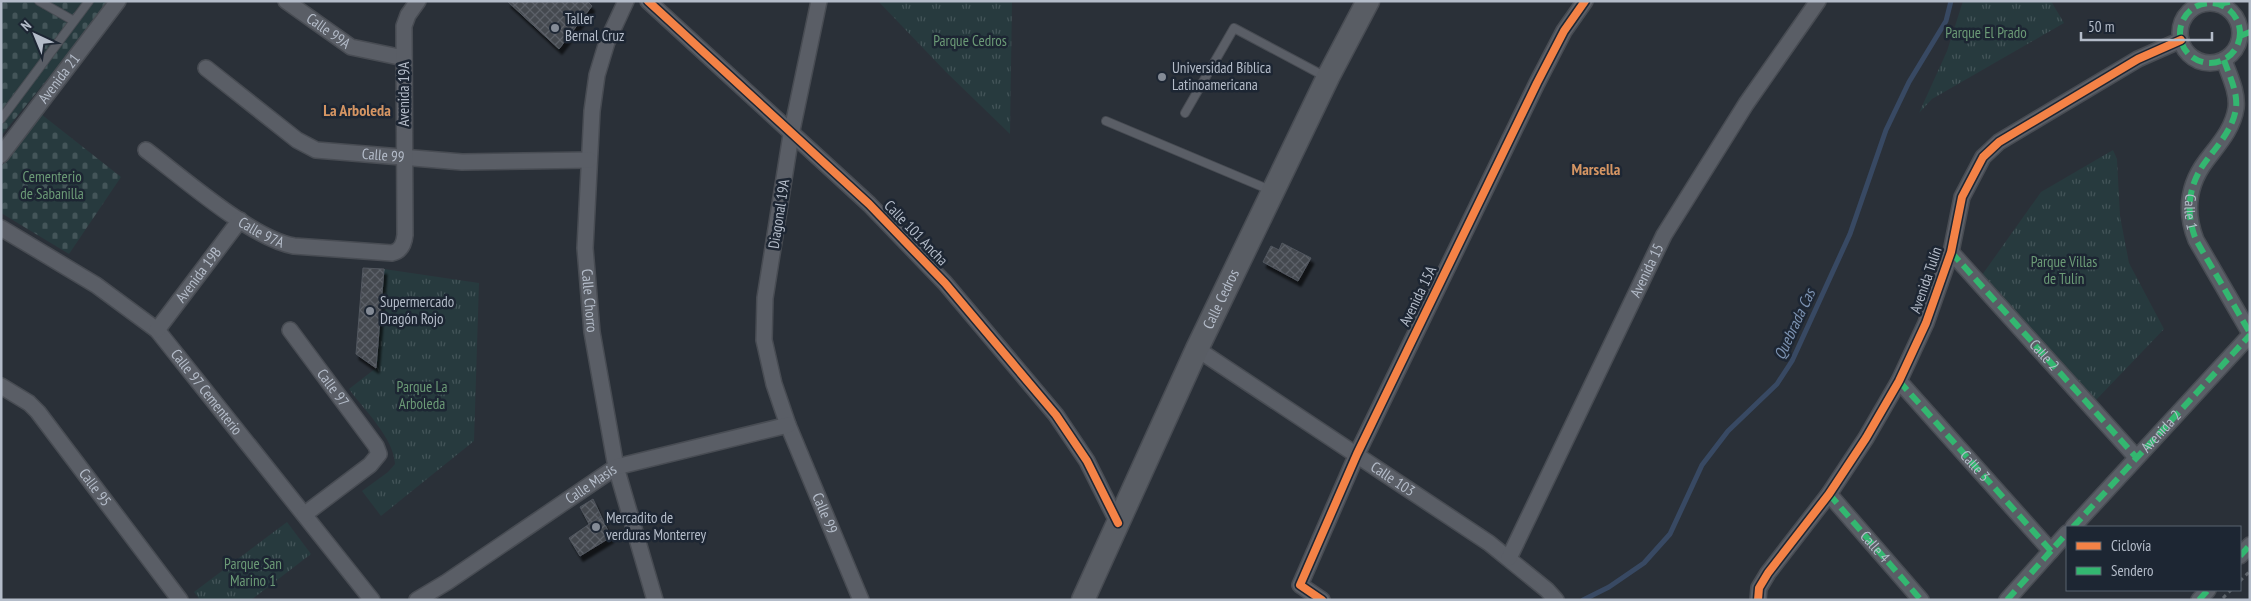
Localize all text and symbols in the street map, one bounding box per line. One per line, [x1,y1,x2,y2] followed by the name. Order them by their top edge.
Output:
[303,9,355,53] street label: Calle 99A
[565,9,624,45] place label: Taller Bernal Cruz
[10,10,60,60] north arrow
[2081,10,2212,42] scale bar
[17,17,35,35] text: N
[2088,17,2114,36] text: 50 m
[549,22,561,34] marker: Taller Bernal Cruz
[1945,23,2027,42] park label: Parque El Prado
[933,31,1007,50] park label: Parque Cedros
[34,50,84,107] street label: Avenida 21
[1172,58,1271,94] place label: Universidad Bíblica Latinoamericana
[394,61,413,126] street label: Avenida 19A
[1156,71,1168,83] marker: Universidad Bíblica Latinoamericana
[323,100,391,120] district label: La Arboleda
[361,144,405,166] street label: Calle 99
[1572,159,1621,179] district label: Marsella
[20,167,84,203] park label: Cementerio de Sabanilla
[764,177,794,250] street label: Diagonal 19A
[2181,193,2202,231] street label: Calle 1
[880,196,952,269] street label: Calle 101 Ancha
[235,212,288,252] street label: Calle 97A
[1626,240,1668,300] street label: Avenida 15
[171,243,225,306] street label: Avenida 19B
[1905,244,1946,316] street label: Avenida Tulín
[2031,252,2097,288] park label: Parque Villas de Tulín
[1395,262,1441,329] street label: Avenida 15A
[1198,266,1243,332] street label: Calle Cedros
[578,268,602,333] street label: Calle Chorro
[1769,284,1820,363] water label: Quebrada Cas
[380,292,454,328] place label: Supermercado Dragón Rojo
[364,305,376,317] marker: Supermercado Dragón Rojo
[2025,335,2064,375] street label: Calle 2
[167,345,247,439] street label: Calle 97 Cementerio
[313,365,354,410] street label: Calle 97
[397,377,447,413] park label: Parque La Arboleda
[2136,406,2185,456] street label: Avenida 2
[1956,446,1994,485] street label: Calle 3
[1367,457,1419,500] street label: Calle 103
[561,459,620,508] street label: Calle Masís
[75,464,116,510] street label: Calle 95
[808,490,842,536] street label: Calle 99
[606,508,706,544] place label: Mercadito de verduras Monterrey
[590,521,602,533] marker: Mercadito de verduras Monterrey
[2066,526,2241,591] legend
[1856,527,1894,566] street label: Calle 4
[2111,536,2151,555] text: Ciclovía
[224,554,282,590] park label: Parque San Marino 1
[2111,561,2153,580] text: Sendero

